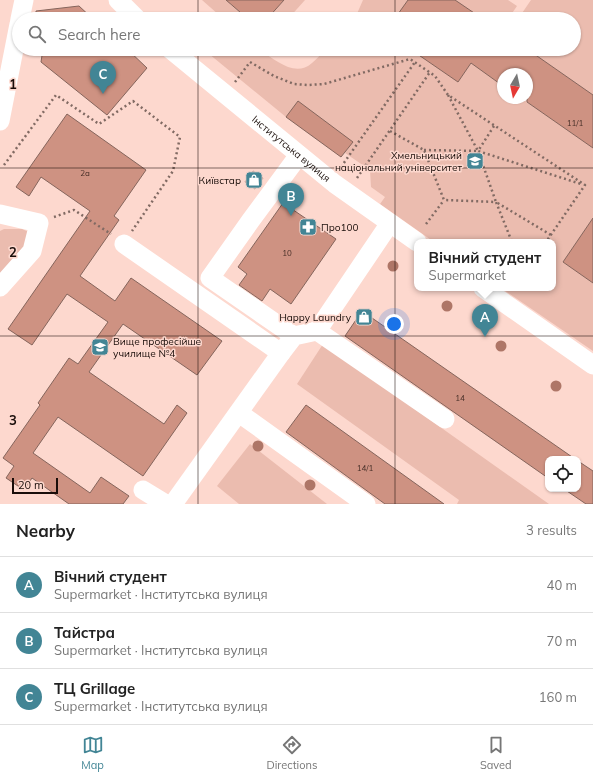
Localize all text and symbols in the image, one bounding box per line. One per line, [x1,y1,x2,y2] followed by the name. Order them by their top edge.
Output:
[12,12,581,56] search box
[26,23,48,45] icon: search
[58,25,140,44] text: Search here
[90,61,116,94] pin: C
[497,68,533,104] north arrow
[9,76,17,92] text: 1
[250,112,333,184] street label: Інститутська вулиця
[567,118,584,128] house number: 11/1
[335,149,462,174] place label: Хмельницький національний університет
[465,151,485,171] school or university icon: Хмельницький національний університет
[80,168,90,178] house number: 2а
[244,170,264,190] shop icon: Київстар
[199,174,241,187] place label: Київстар
[278,183,304,216] pin: B
[298,217,318,237] pharmacy icon: Про100
[321,221,359,234] place label: Про100
[414,239,556,291] popup
[9,244,17,260] text: 2
[282,248,292,258] house number: 10
[429,248,541,267] text: Вічний студент
[429,267,506,283] text: Supermarket
[472,304,498,337] pin: A
[354,307,374,327] shop icon: Happy Laundry
[279,311,352,324] place label: Happy Laundry
[384,314,404,334] your location
[113,335,202,360] place label: Вище професійше училище №4
[90,337,110,357] school or university icon: Вище професійше училище №4
[455,393,465,403] house number: 14
[9,412,17,428] text: 3
[545,456,581,492] map controls
[545,456,581,492] button: locate
[357,463,374,473] house number: 14/1
[12,476,58,495] scale bar
[18,478,44,492] text: 20 m
[16,520,75,541] text: Nearby
[526,522,577,538] text: 3 results
[54,567,167,586] text: Вічний студент
[24,577,34,593] text: A
[547,577,577,593] text: 40 m
[54,586,268,602] text: Supermarket · Інститутська вулиця
[54,623,115,642] text: Тайстра
[25,633,33,649] text: B
[547,633,577,649] text: 70 m
[54,642,268,658] text: Supermarket · Інститутська вулиця
[54,679,135,698] text: ТЦ Grillage
[25,689,33,705] text: C
[539,689,577,705] text: 160 m
[54,698,268,714] text: Supermarket · Інститутська вулиця
[81,734,104,772] tab: Map
[267,734,317,772] tab: Directions
[480,734,512,772] tab: Saved

